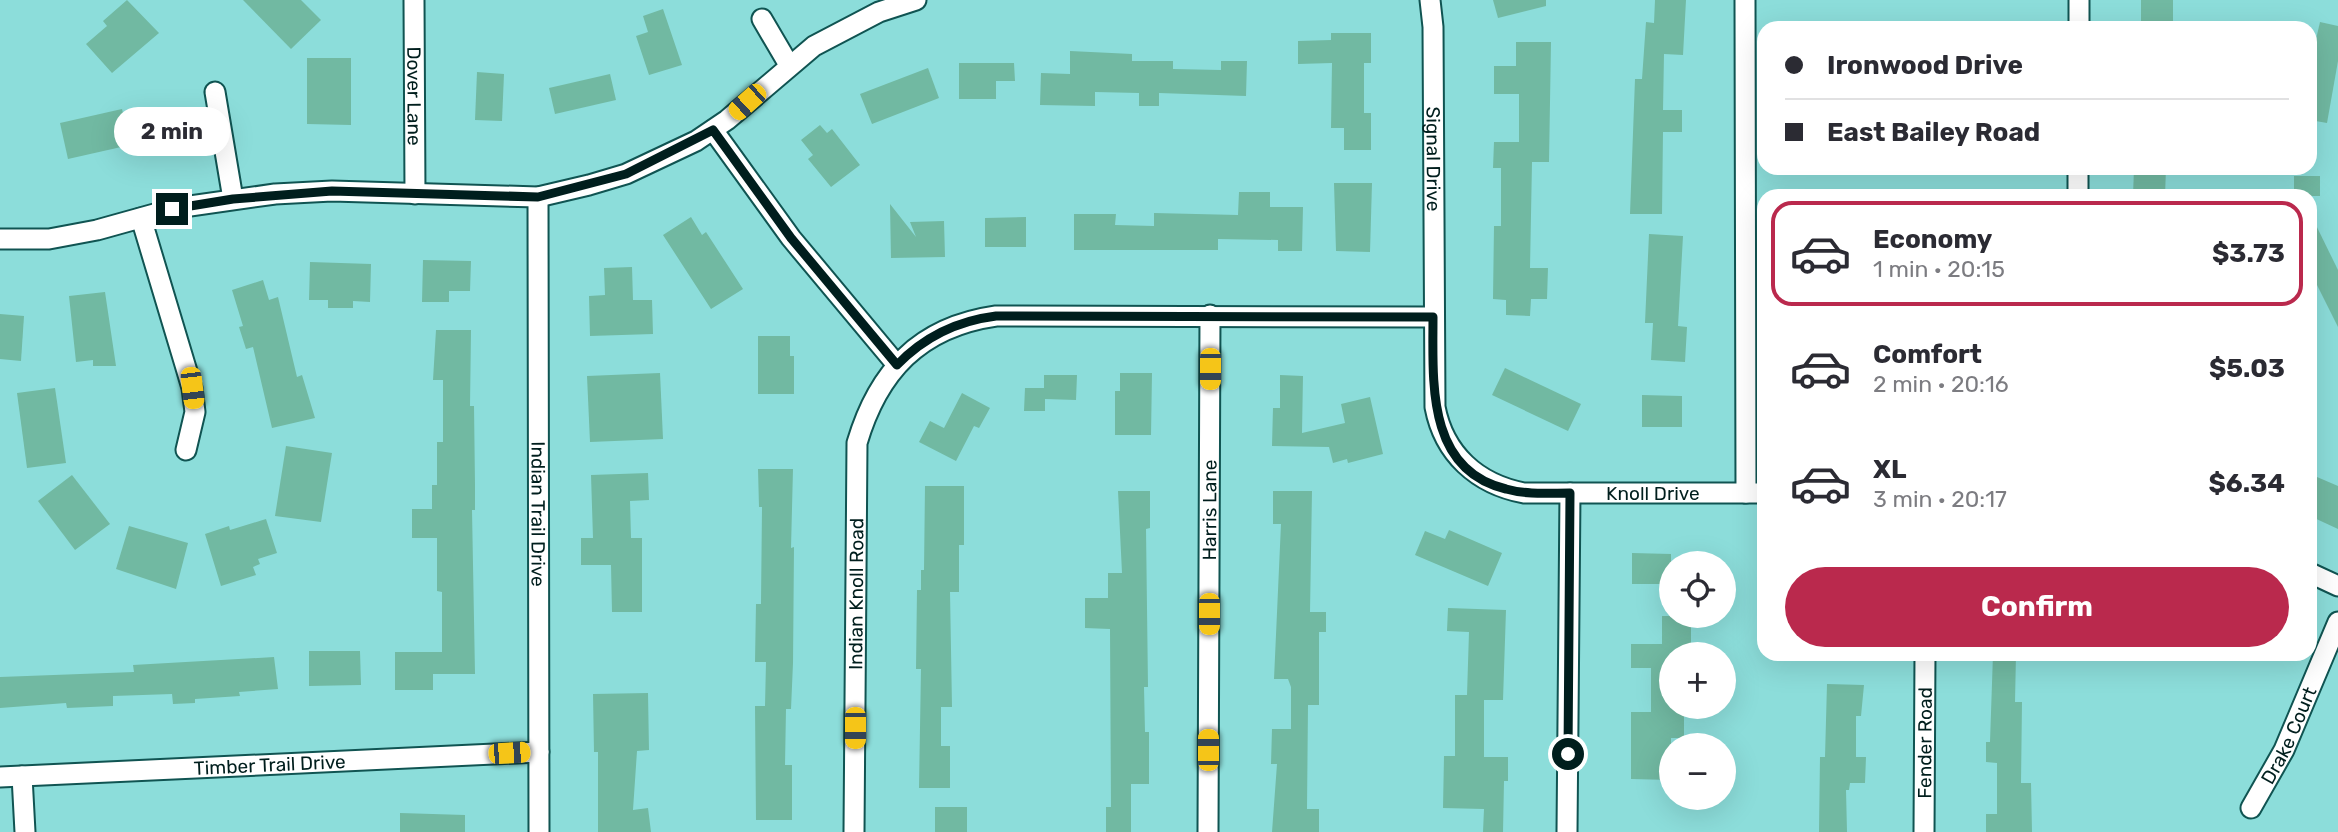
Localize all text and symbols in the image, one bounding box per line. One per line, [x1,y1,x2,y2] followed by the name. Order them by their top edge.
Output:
[403,46,426,146] street label: Dover Lane
[1827,50,2023,81] text: Ironwood Drive
[725,80,770,124] car
[1422,106,1445,211] street label: Signal Drive
[114,108,230,156] callout: 2 min
[141,117,203,145] text: 2 min
[1827,117,2040,148] text: East Bailey Road
[156,193,188,225] route end
[1789,222,1852,285] icon: car
[1873,224,1992,255] text: Economy
[2212,238,2285,269] text: $3.73
[1873,255,2005,283] text: 1 min · 20:15
[1789,337,1852,400] icon: car
[1873,339,1982,370] text: Comfort
[1200,348,1221,390] car
[2209,353,2285,384] text: $5.03
[180,366,205,410] car
[1873,370,2009,398] text: 2 min · 20:16
[527,441,550,587] street label: Indian Trail Drive
[1789,452,1852,515] icon: car
[1873,454,1906,485] text: XL
[1198,460,1221,560] street label: Harris Lane
[2208,468,2285,499] text: $6.34
[1606,482,1700,505] street label: Knoll Drive
[1873,485,2007,513] text: 3 min · 20:17
[844,518,868,670] street label: Indian Knoll Road
[1659,551,1736,810] map controls
[1659,551,1736,628] button: locate
[1785,567,2289,647] button: Confirm
[1199,593,1220,635] car
[1659,642,1736,719] button: +
[2256,683,2321,788] street label: Drake Court
[1913,687,1936,799] street label: Fender Road
[845,707,866,749] car
[1198,729,1219,771] car
[1659,733,1736,810] button: −
[1552,738,1584,770] route start
[488,741,531,765] car
[193,749,346,780] street label: Timber Trail Drive

